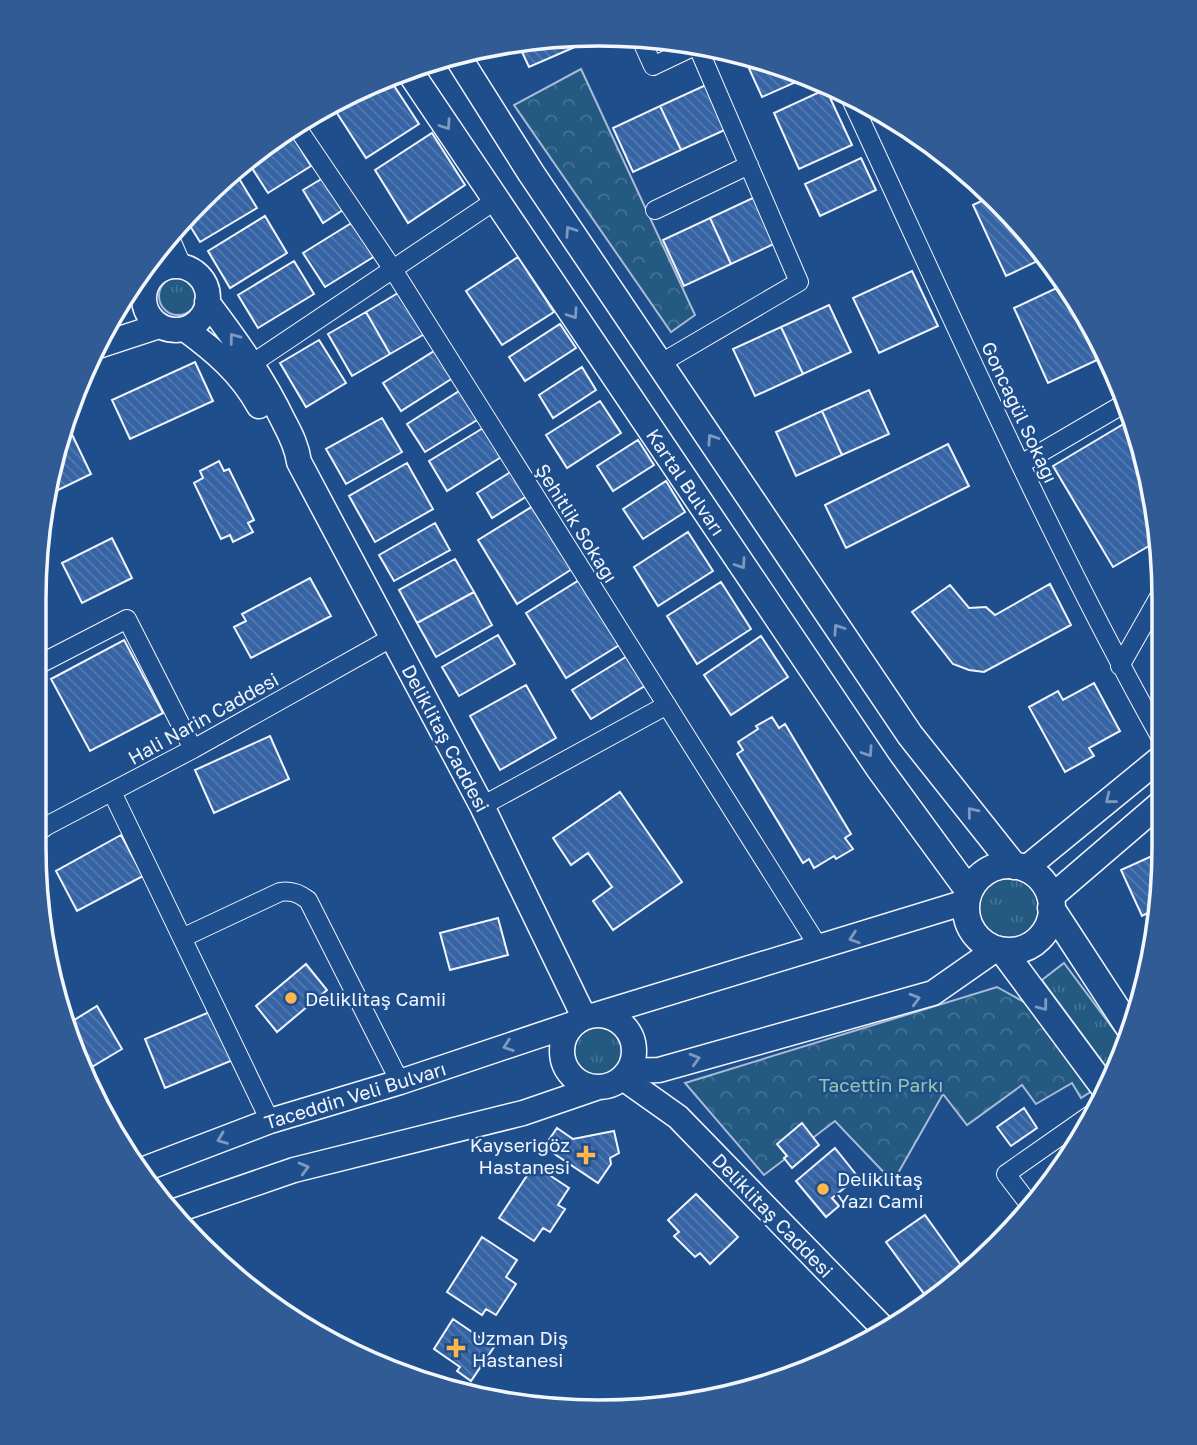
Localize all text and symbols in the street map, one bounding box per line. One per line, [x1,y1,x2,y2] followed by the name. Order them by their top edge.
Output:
[438,117,450,130] one-way arrow
[566,226,579,239] one-way arrow
[565,306,577,319] one-way arrow
[230,333,243,345] one-way arrow
[977,338,1063,486] street label: Goncagül Sokağı
[642,424,730,540] street label: Kartal Bulvarı
[708,434,720,447] one-way arrow
[531,459,623,587] street label: Şehitlik Sokağı
[733,556,746,569] one-way arrow
[833,623,846,636] one-way arrow
[397,660,495,816] street label: Deliklitaş Caddesi
[124,667,282,769] street label: Hali Narin Caddesi
[860,744,872,757] one-way arrow
[1106,791,1118,804] one-way arrow
[967,808,980,820] one-way arrow
[848,929,860,944] one-way arrow
[305,987,446,1010] place label: Deliklitaş Camii
[283,990,299,1006] marker: Deliklitaş Camii
[908,992,920,1007] one-way arrow
[1035,998,1048,1010] one-way arrow
[502,1038,515,1052] one-way arrow
[689,1053,701,1068] one-way arrow
[261,1056,449,1134] street label: Taceddin Veli Bulvarı
[819,1073,943,1096] park label: Tacettin Parkı
[216,1131,228,1145] one-way arrow
[470,1133,570,1178] place label: Kayserigöz Hastanesi
[576,1145,596,1165] marker: Kayserigöz Hastanesi
[708,1148,838,1282] street label: Deliklitaş Caddesi
[297,1162,309,1176] one-way arrow
[837,1167,923,1212] place label: Deliklitaş Yazı Cami
[815,1181,831,1197] marker: Deliklitaş Yazı Cami
[472,1326,568,1371] place label: Uzman Diş Hastanesi
[446,1338,466,1358] marker: Uzman Diş Hastanesi

